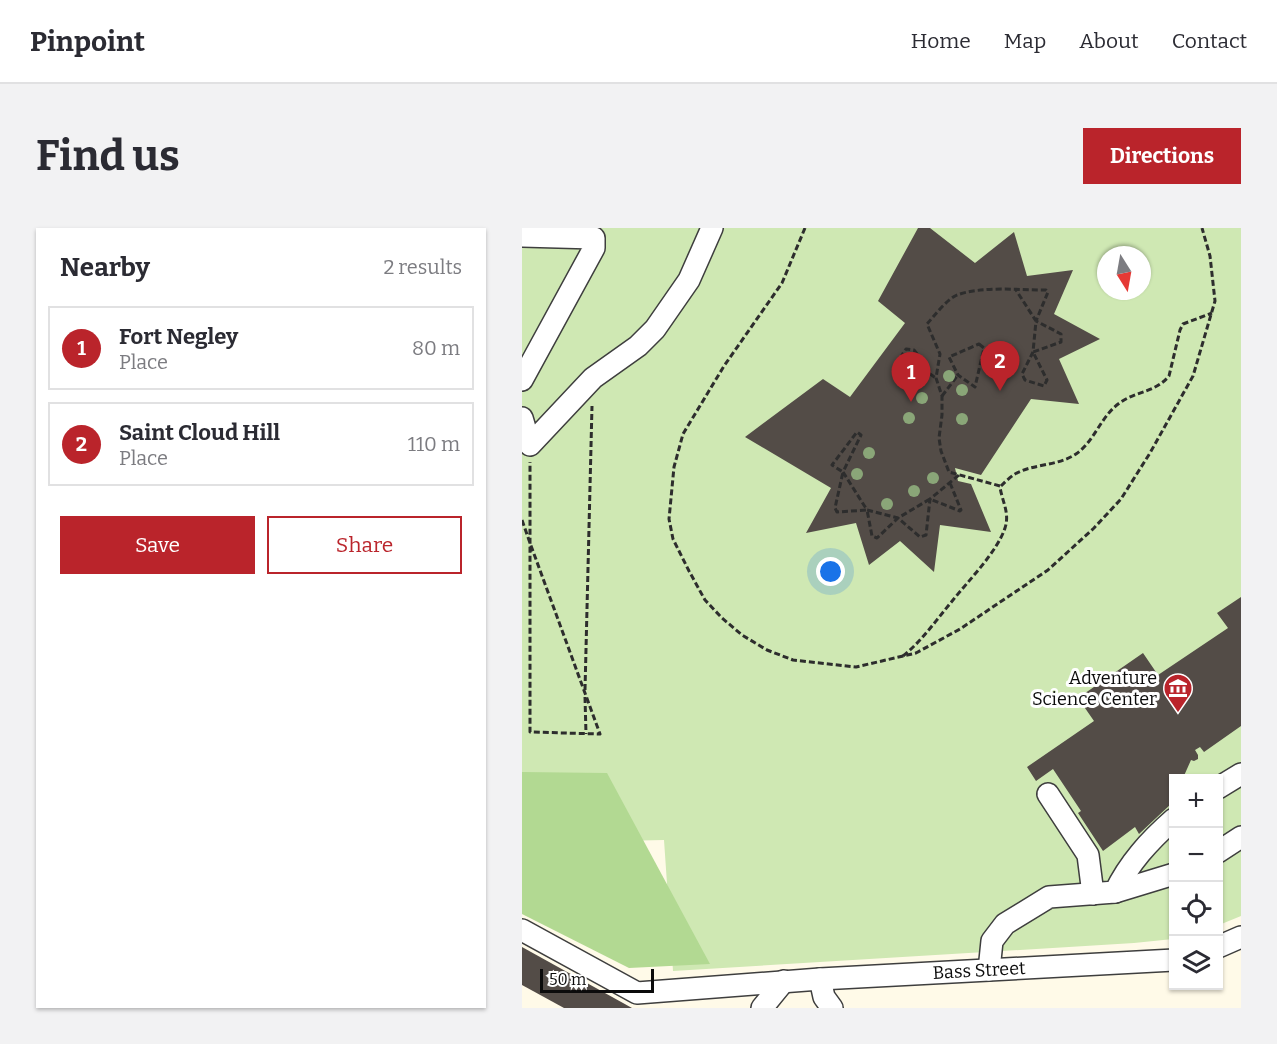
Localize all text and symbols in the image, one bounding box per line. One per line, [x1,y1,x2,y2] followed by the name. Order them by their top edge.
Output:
[30,25,145,58] text: Pinpoint
[911,28,971,54] text: Home
[1004,28,1046,54] text: Map
[1079,28,1139,54] text: About
[1172,28,1247,54] text: Contact
[1083,128,1241,184] button: Directions
[36,131,180,181] text: Find us
[1097,246,1151,300] north arrow
[60,252,150,283] text: Nearby
[383,255,462,279] text: 2 results
[119,323,238,350] text: Fort Negley
[77,336,86,360] text: 1
[412,336,460,360] text: 80 m
[980,342,1020,391] pin: 2
[119,350,168,374] text: Place
[892,352,930,402] pin: 1
[119,419,280,446] text: Saint Cloud Hill
[76,432,87,456] text: 2
[408,432,460,456] text: 110 m
[119,446,168,470] text: Place
[60,516,255,574] button: Save
[267,516,462,574] button: Share
[816,557,845,586] your location
[1032,667,1157,710] place label: Adventure Science Center
[1162,672,1194,714] museum icon: Adventure Science Center
[1169,774,1223,990] map controls
[1169,774,1223,828] button: +
[1169,828,1223,882] button: −
[1169,882,1223,936] button: locate
[1169,936,1223,990] button: layers
[932,957,1026,984] street label: Bass Street
[540,966,654,994] scale bar
[549,970,586,989] text: 50 m

